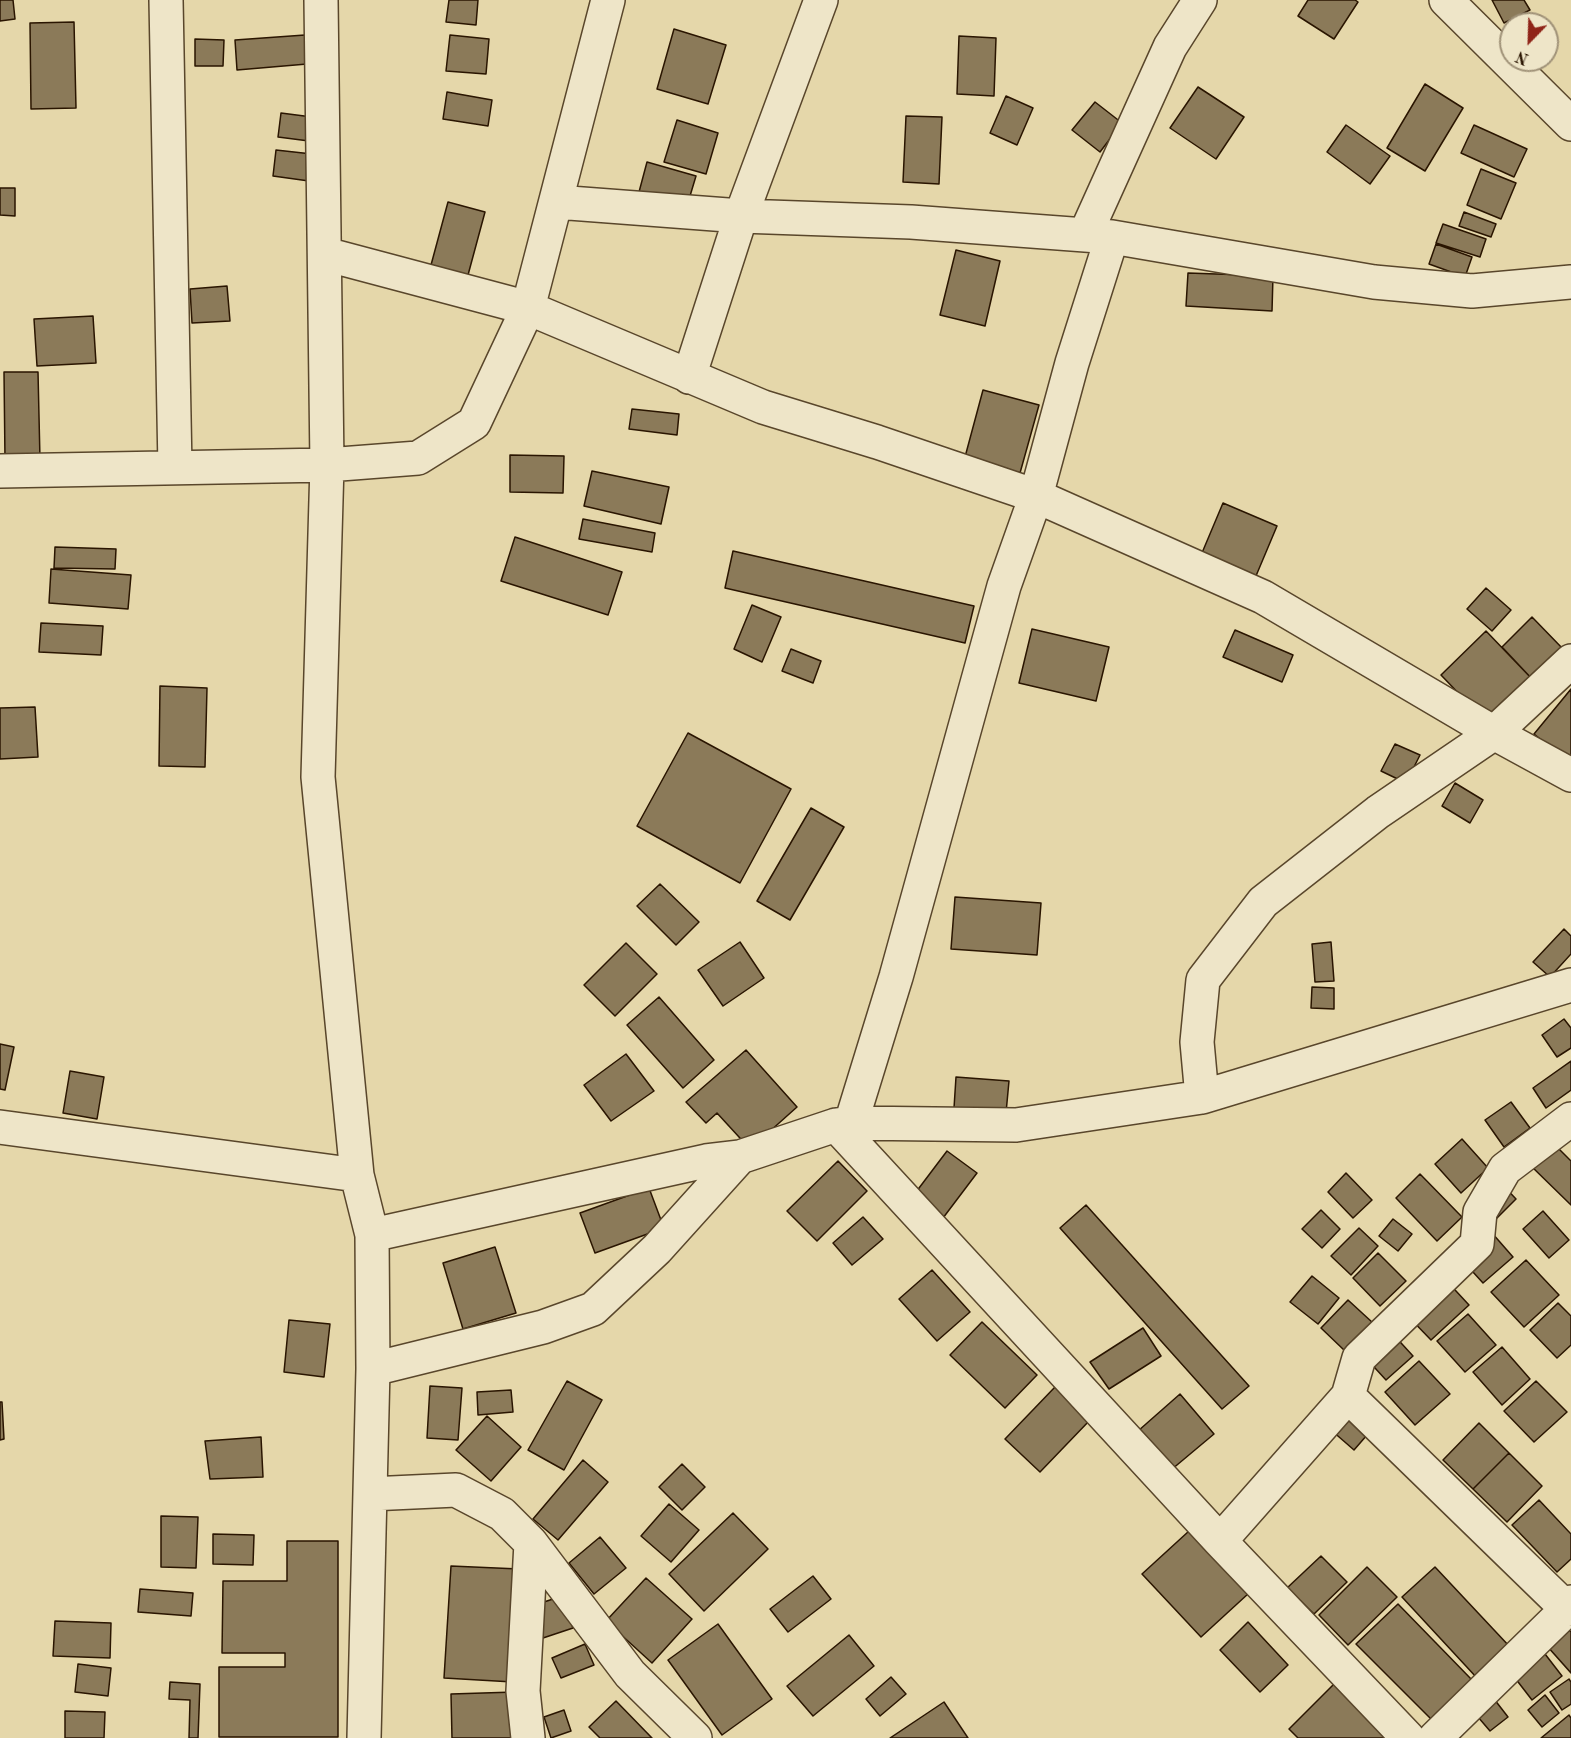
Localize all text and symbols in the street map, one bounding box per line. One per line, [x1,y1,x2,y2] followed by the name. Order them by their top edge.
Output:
[1499,12,1559,72] north arrow
[1514,47,1532,66] text: N

